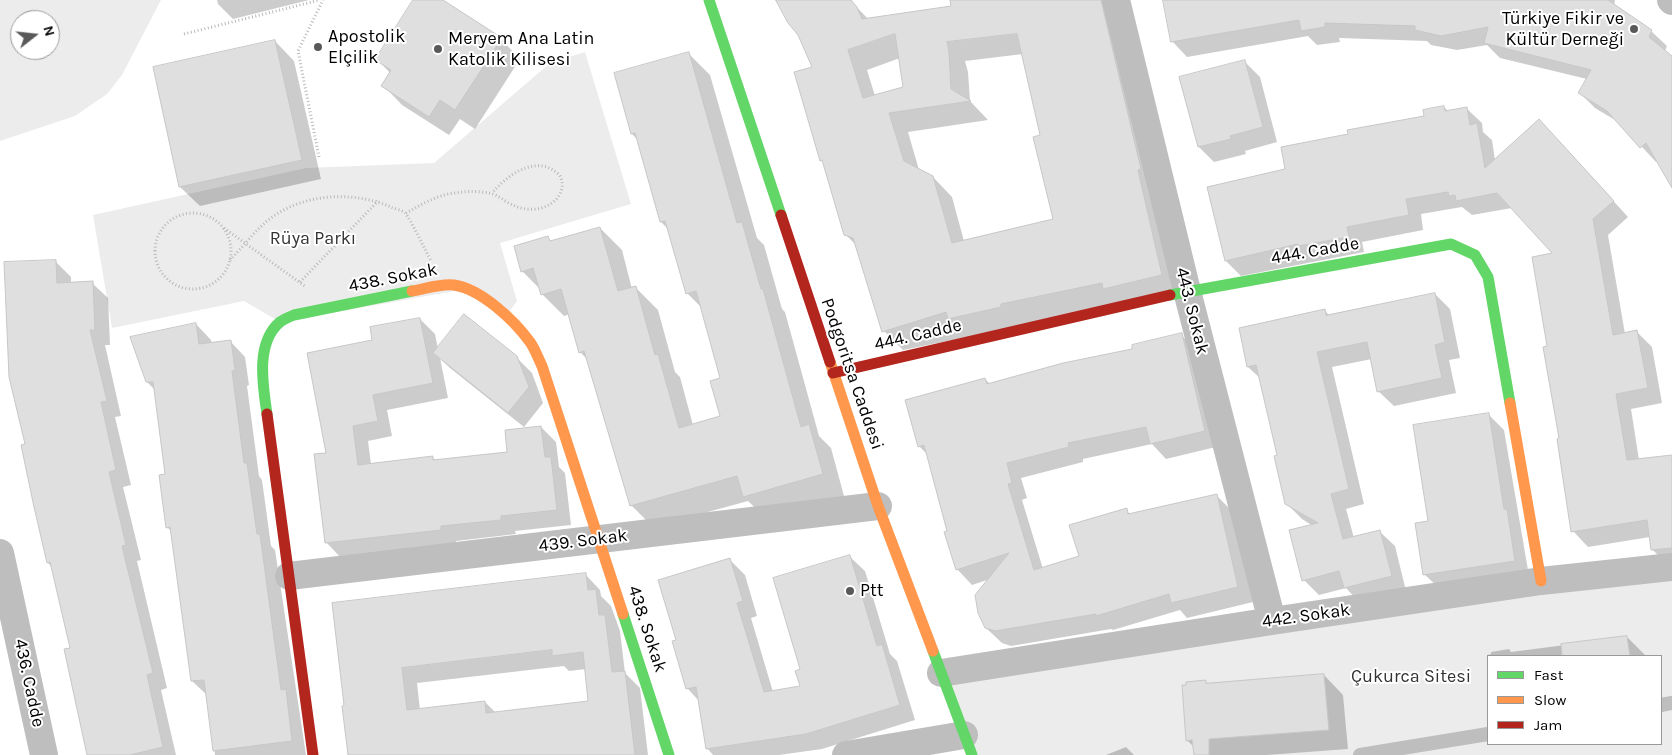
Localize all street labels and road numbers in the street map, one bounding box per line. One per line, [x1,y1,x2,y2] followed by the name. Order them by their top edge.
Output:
[1269,233,1361,269] street label: 444. Cadde
[347,259,439,297] street label: 438. Sokak
[1171,265,1213,357] street label: 443. Sokak
[816,295,888,453] street label: Podgoritsa Caddesi
[872,314,964,356] street label: 444. Cadde
[537,525,629,557] street label: 439. Sokak
[623,583,671,675] street label: 438. Sokak
[1260,599,1352,633] street label: 442. Sokak
[9,637,49,729] street label: 436. Cadde

